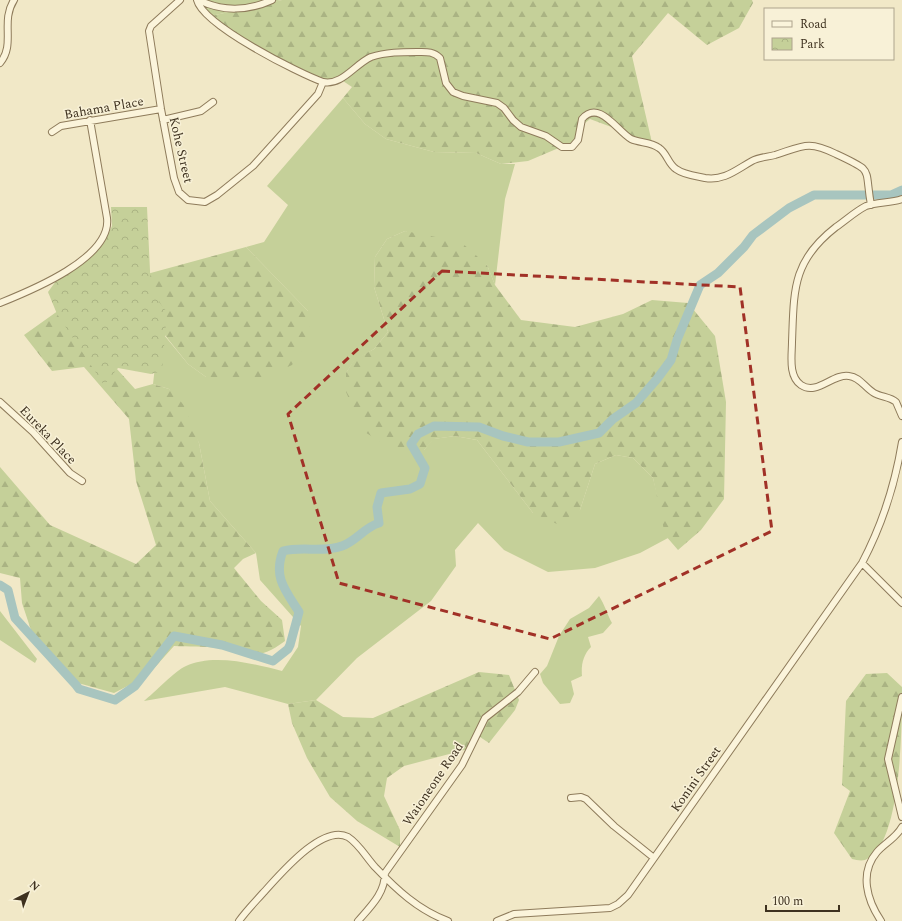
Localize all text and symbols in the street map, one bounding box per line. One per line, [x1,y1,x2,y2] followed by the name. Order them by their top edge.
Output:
[764,8,894,60] legend
[800,15,827,34] text: Road
[800,35,825,54] text: Park
[63,91,145,125] street label: Bahama Place
[164,115,198,185] street label: Kohe Street
[15,401,81,469] street label: Eureka Place
[398,738,468,830] street label: Waioneone Road
[666,742,726,816] street label: Konini Street
[8,873,48,913] north arrow
[25,877,43,895] text: N
[766,887,839,913] scale bar
[772,892,803,911] text: 100 m

